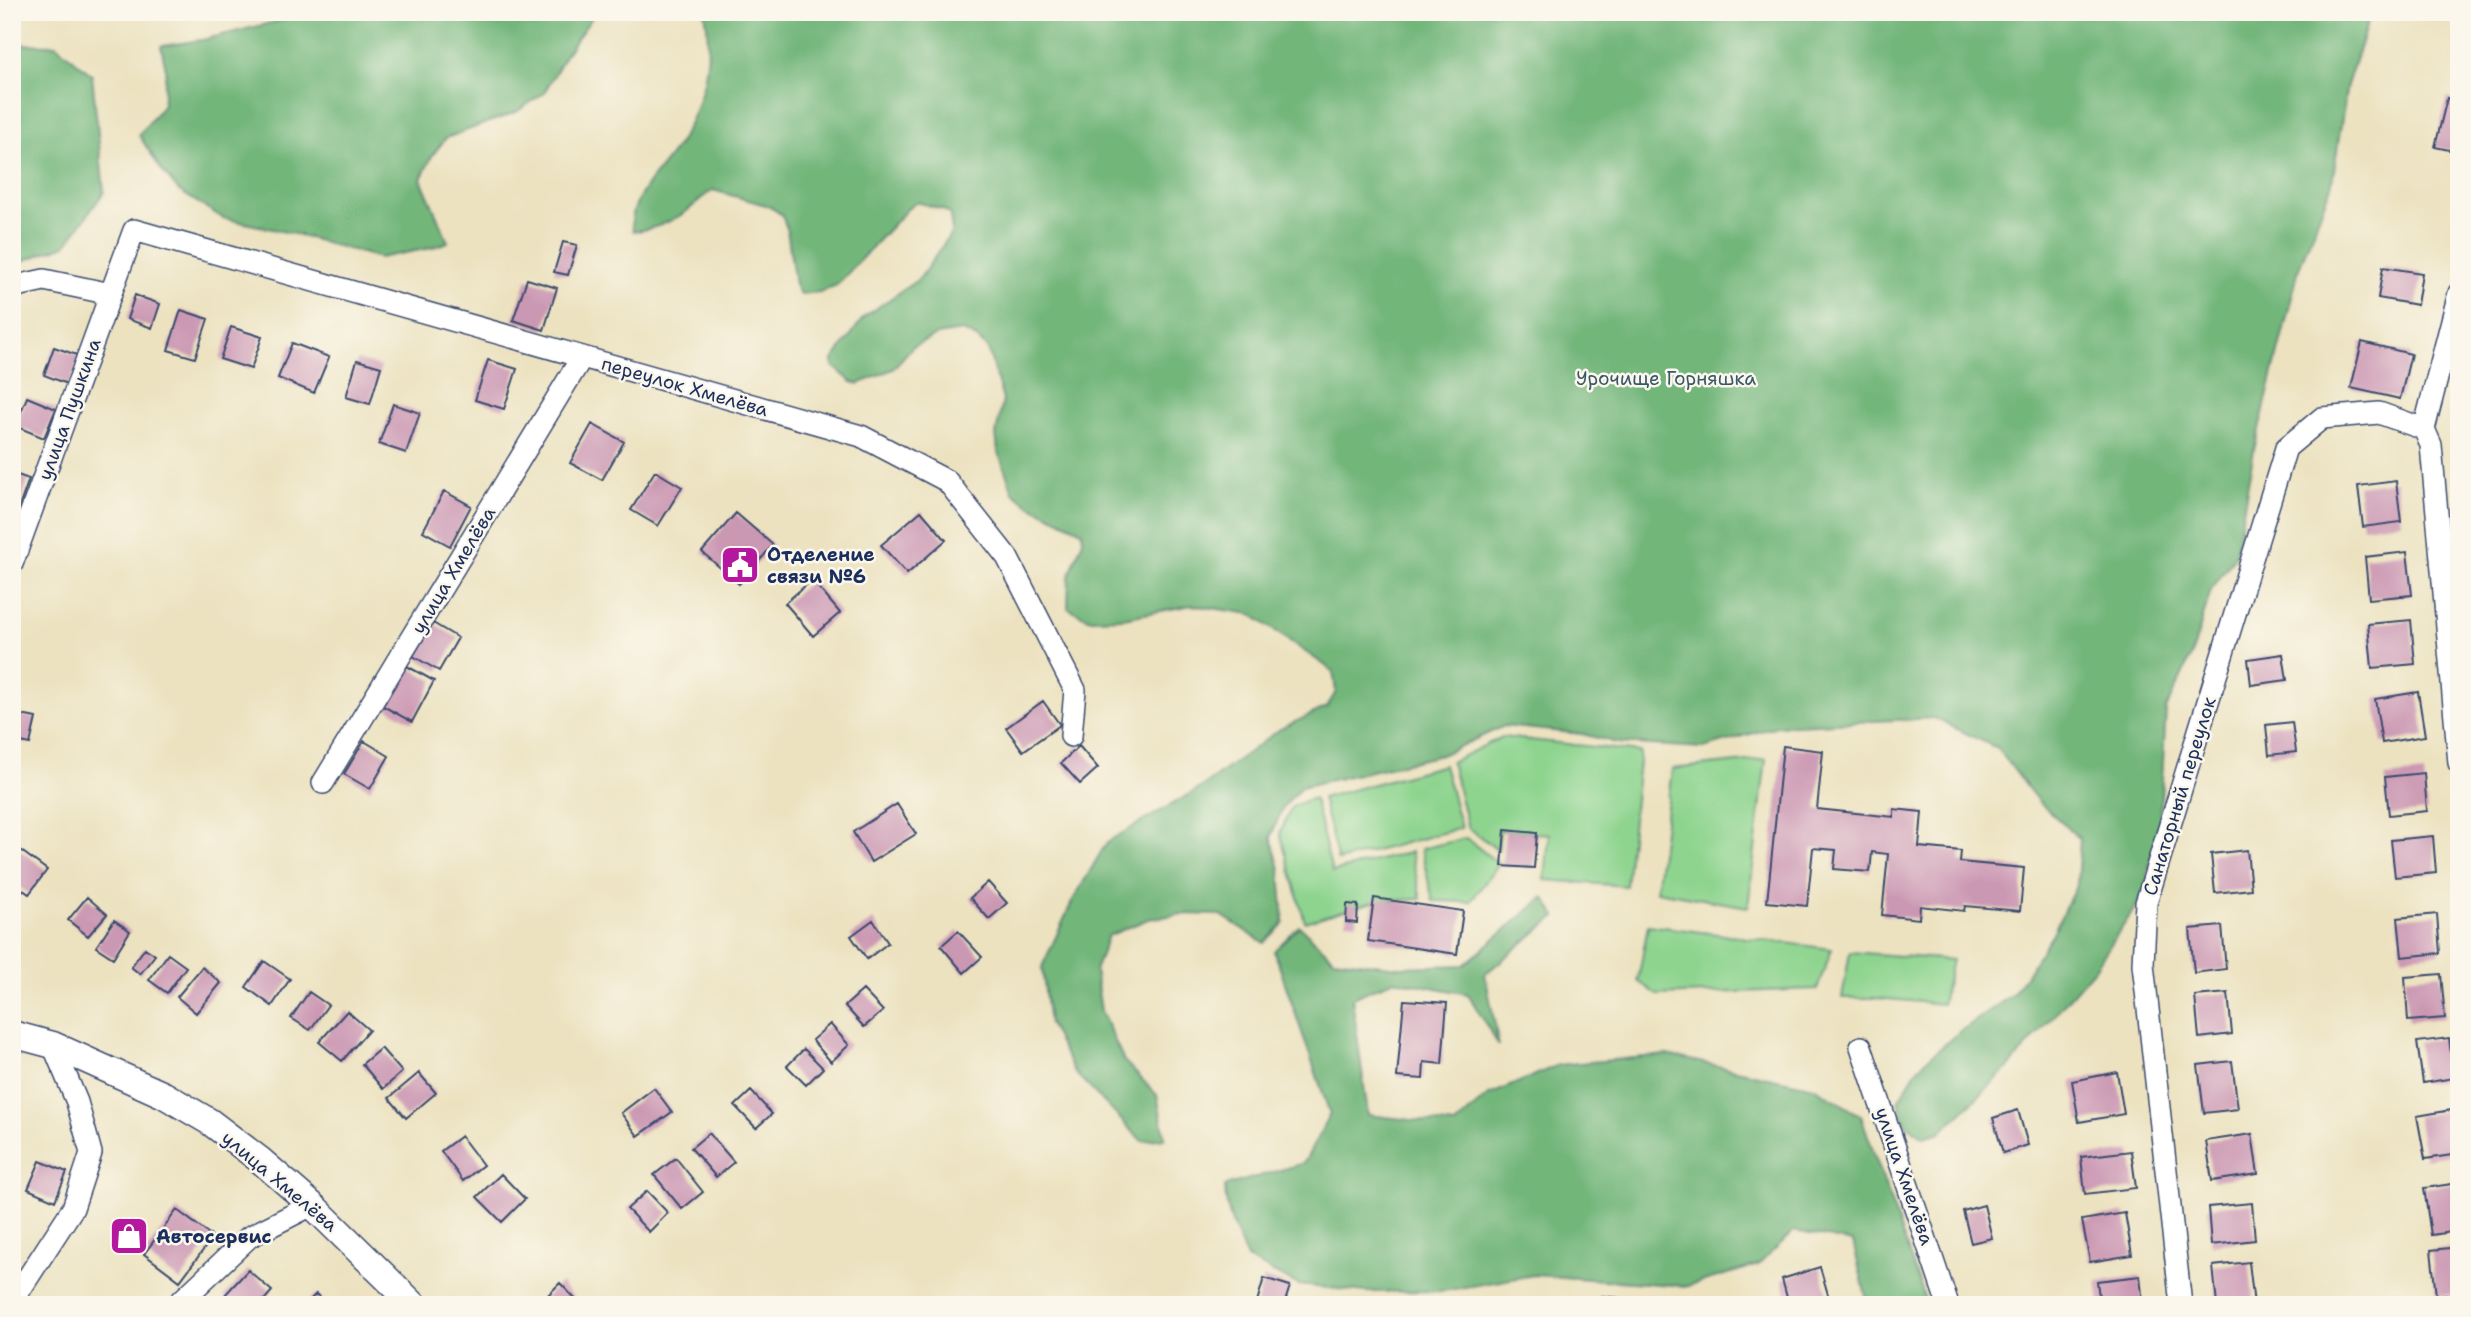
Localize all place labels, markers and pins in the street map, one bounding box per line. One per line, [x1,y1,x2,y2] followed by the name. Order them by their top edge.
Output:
[767,542,875,589] place label: Отделение связи №6
[719,544,761,586] public building icon: Отделение связи №6
[108,1215,150,1257] shop icon: Автосервис
[156,1224,272,1249] place label: Автосервис

